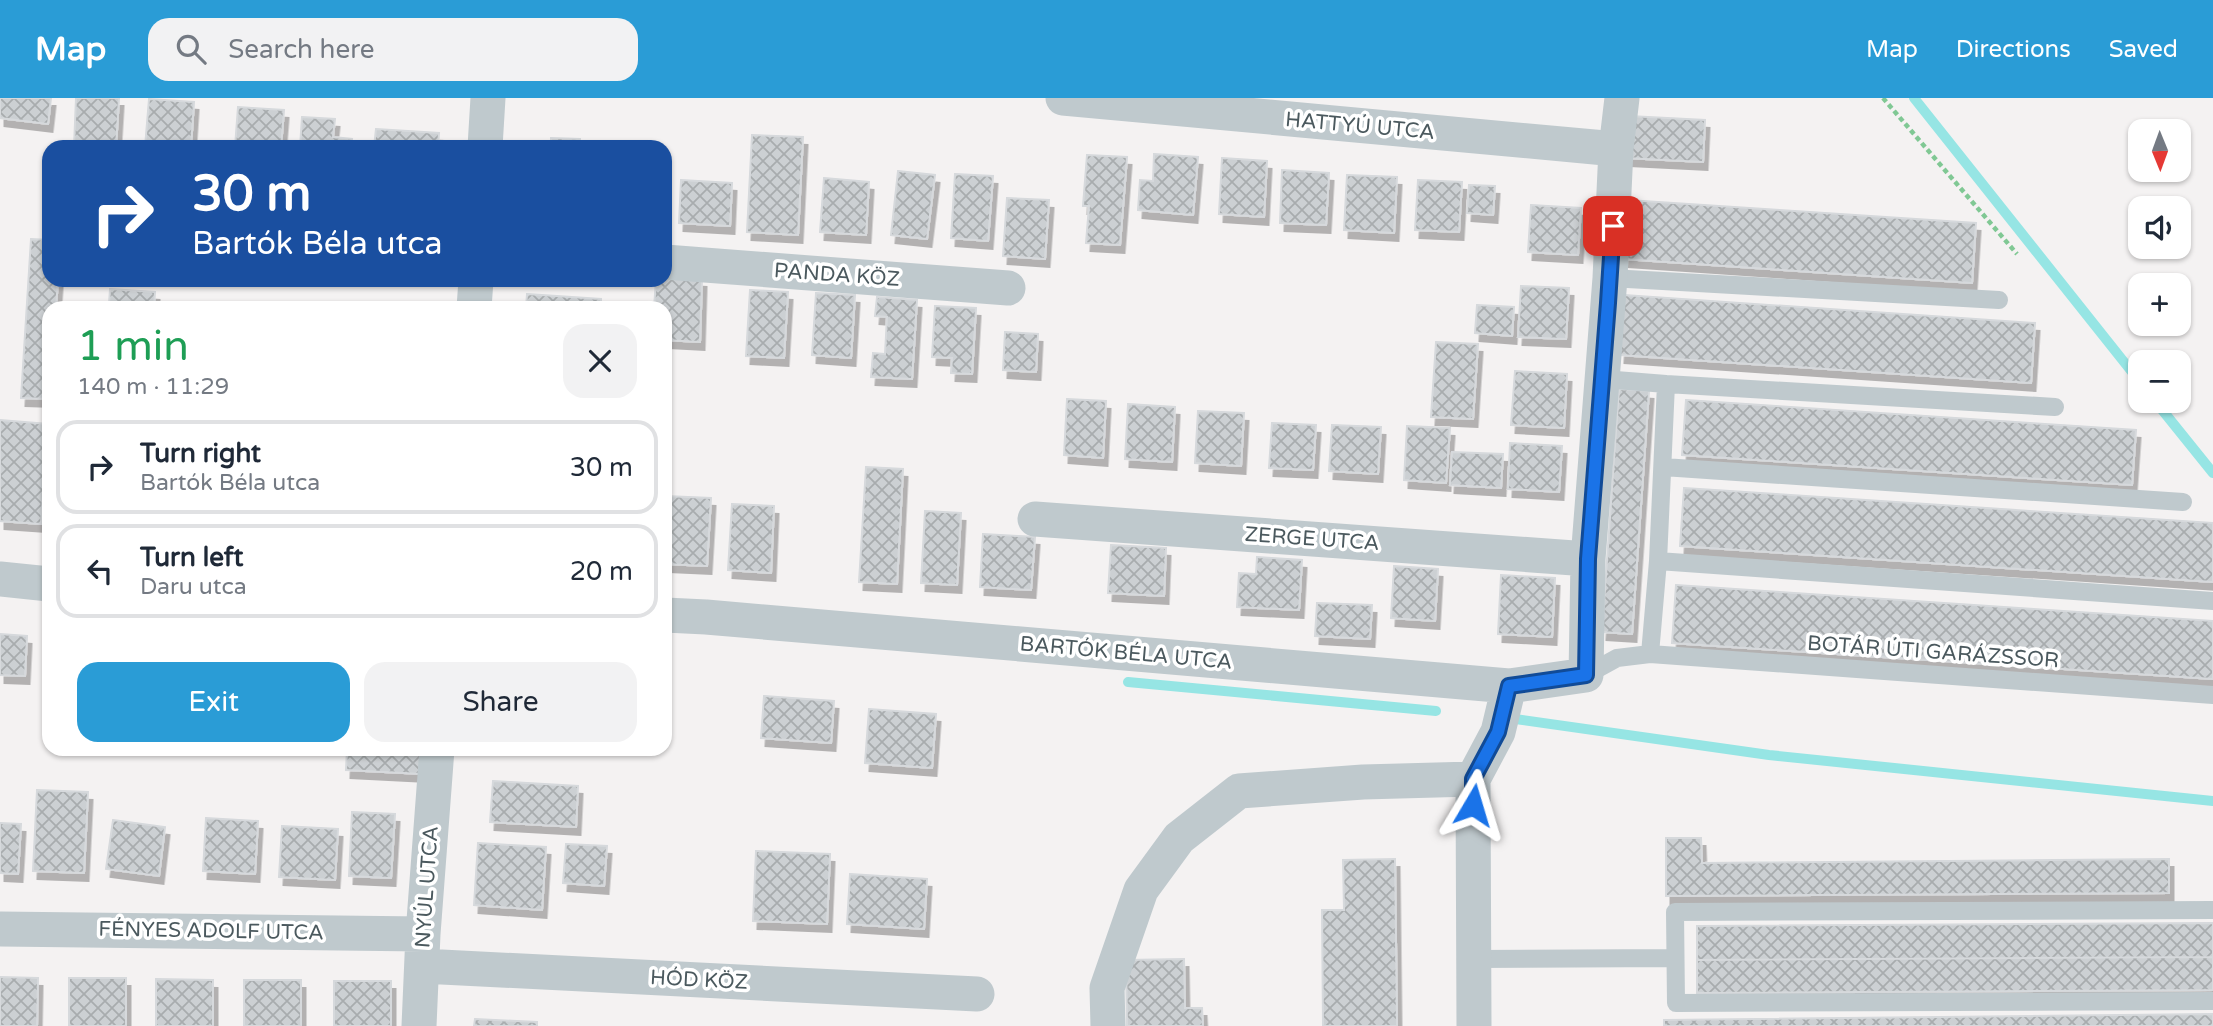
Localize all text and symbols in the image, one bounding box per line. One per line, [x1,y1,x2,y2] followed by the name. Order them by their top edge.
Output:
[148,18,638,81] search box
[35,30,106,69] text: Map
[172,30,210,68] icon: search
[228,34,374,65] text: Search here
[1866,35,1918,64] text: Map
[1956,35,2071,64] text: Directions
[2109,35,2178,64] text: Saved
[1284,107,1436,145] street label: HATTYÚ UTCA
[2128,119,2191,182] north arrow
[2128,119,2191,413] map controls
[192,165,311,224] text: 30 m
[77,168,168,259] icon: right
[1583,196,1643,256] pin
[2128,196,2191,259] button: sound
[1594,207,1632,245] icon: arrive
[192,225,443,263] text: Bartók Béla utca
[773,258,901,292] street label: PANDA KÖZ
[2128,273,2191,336] button: +
[77,321,189,372] text: 1 min
[563,324,637,398] button: close
[2128,350,2191,413] button: −
[77,373,229,401] text: 140 m · 11:29
[140,438,261,469] text: Turn right
[81,448,119,486] icon: right
[570,452,633,483] text: 30 m
[140,469,320,497] text: Bartók Béla utca
[1244,522,1380,556] street label: ZERGE UTCA
[140,542,243,573] text: Turn left
[81,552,119,590] icon: left
[570,556,633,587] text: 20 m
[140,573,247,601] text: Daru utca
[1019,631,1233,675] street label: BARTÓK BÉLA UTCA
[1806,631,2060,673] street label: BOTÁR ÚTI GARÁZSSOR
[77,662,350,742] button: Exit
[364,662,637,742] button: Share
[1436,768,1510,842] position arrow
[410,825,444,949] street label: NYÚL UTCA
[98,917,324,945] street label: FÉNYES ADOLF UTCA
[649,965,749,995] street label: HÓD KÖZ

